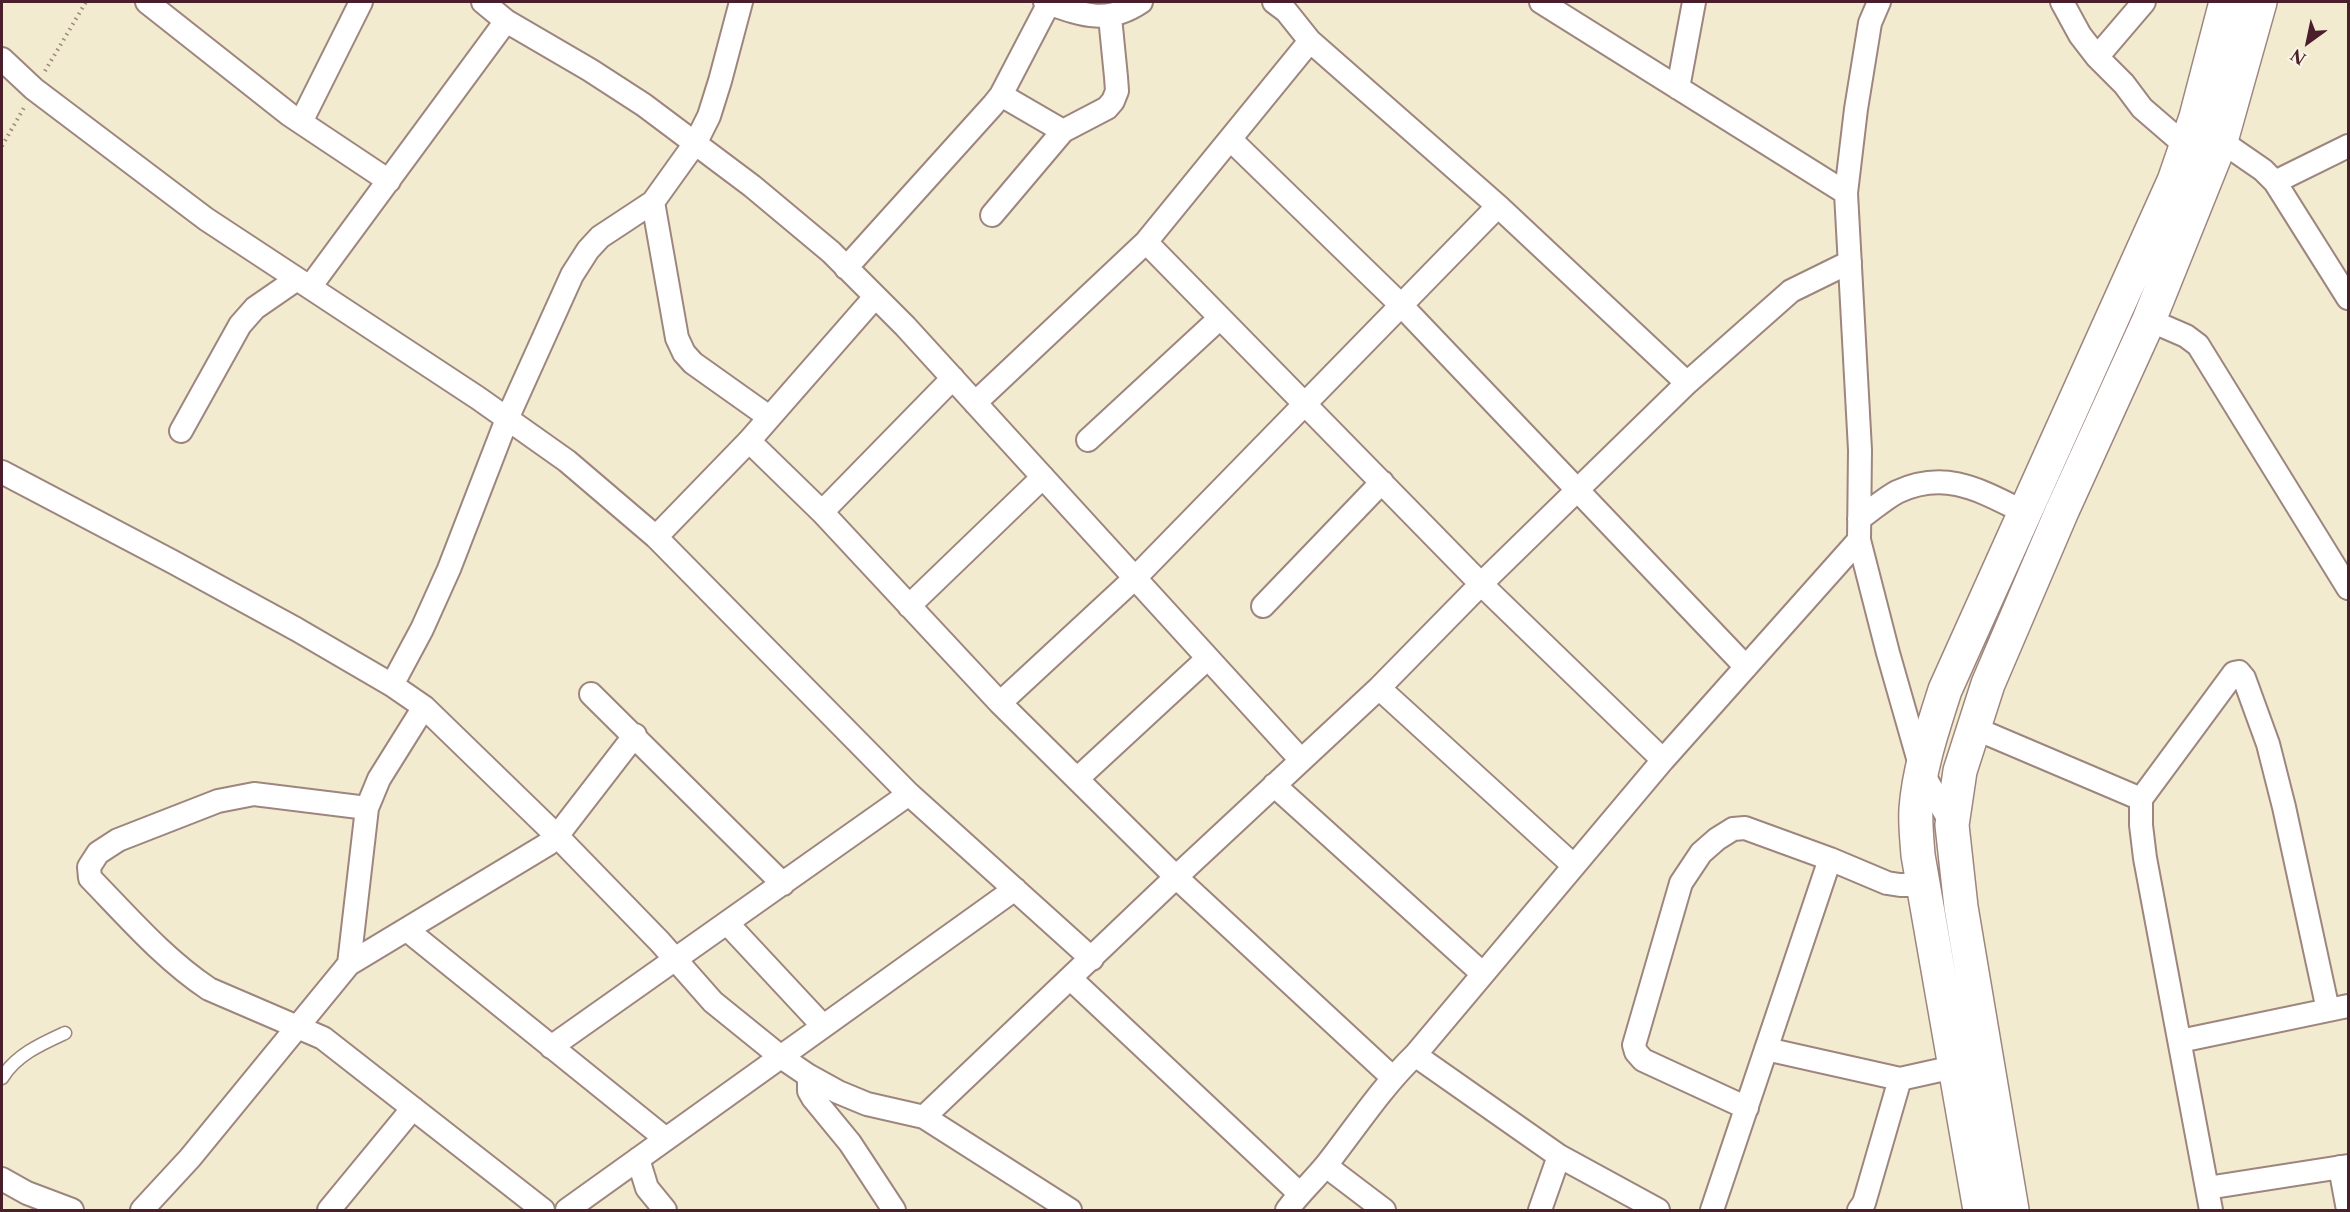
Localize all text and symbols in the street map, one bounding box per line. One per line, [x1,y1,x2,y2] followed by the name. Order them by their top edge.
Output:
[2278,12,2338,72] north arrow
[2287,45,2309,69] text: N

